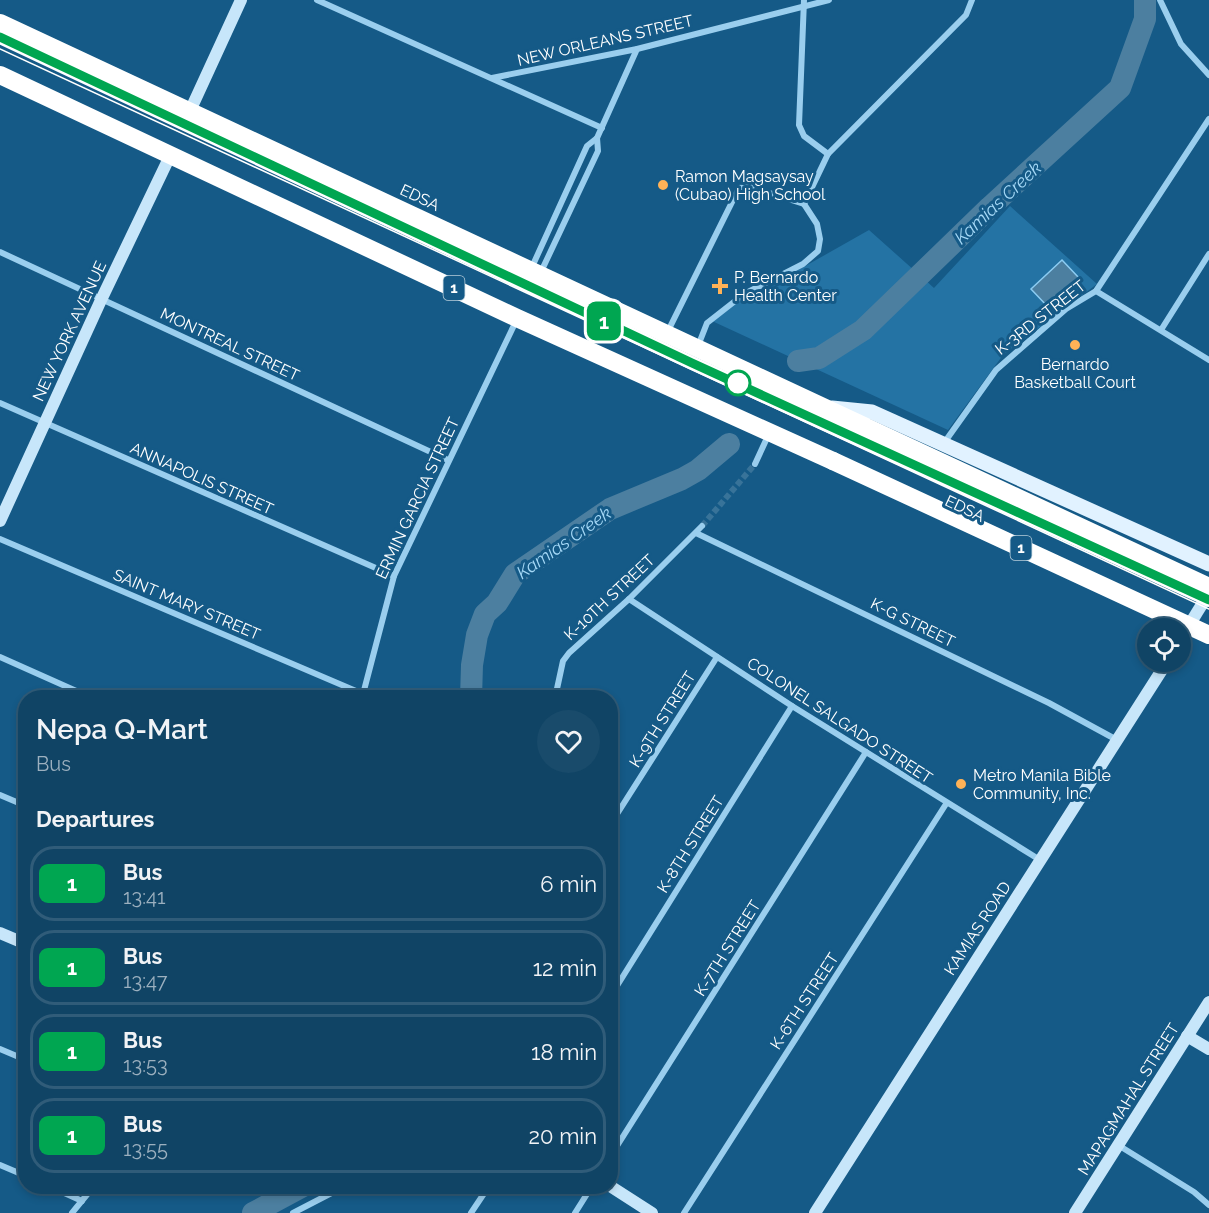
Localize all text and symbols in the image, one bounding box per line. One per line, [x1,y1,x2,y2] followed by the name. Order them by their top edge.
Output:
[515,11,695,70] street label: NEW ORLEANS STREET
[950,157,1046,248] water label: Kamias Creek
[675,167,826,204] place label: Ramon Magsaysay (Cubao) High School
[656,178,670,192] marker: Ramon Magsaysay (Cubao) High School
[397,180,443,215] street label: EDSA
[29,258,110,404] street label: NEW YORK AVENUE
[734,268,837,305] place label: P. Bernardo Health Center
[444,276,464,300] road number: 1
[991,276,1090,359] street label: K-3RD STREET
[711,277,729,295] marker: P. Bernardo Health Center
[584,302,624,340] line badge: 1
[157,304,303,385] street label: MONTREAL STREET
[599,309,609,334] text: 1
[1068,338,1082,352] marker: Bernardo Basketball Court
[1014,355,1136,392] place label: Bernardo Basketball Court
[725,370,751,396] unlabelled marker
[372,414,463,582] street label: ERMIN GARCIA STREET
[127,438,276,519] street label: ANNAPOLIS STREET
[942,491,988,526] street label: EDSA
[512,502,616,583] water label: Kamias Creek
[1010,536,1032,560] road number: 1
[560,550,659,644] street label: K-10TH STREET
[110,565,263,644] street label: SAINT MARY STREET
[868,594,958,651] street label: K-G STREET
[1137,618,1191,672] map controls
[1137,618,1191,672] button: locate
[744,653,936,788] street label: COLONEL SALGADO STREET
[625,667,700,771] street label: K-9TH STREET
[537,710,600,773] button: heart
[36,713,208,746] text: Nepa Q-Mart
[36,752,71,776] text: Bus
[973,766,1111,803] place label: Metro Manila Bible Community, Inc.
[954,777,968,791] marker: Metro Manila Bible Community, Inc.
[653,792,728,896] street label: K-8TH STREET
[36,806,154,832] text: Departures
[123,859,162,885] text: Bus
[67,871,77,896] text: 1
[540,871,597,897] text: 6 min
[940,878,1015,979] street label: KAMIAS ROAD
[123,885,165,909] text: 13:41
[690,897,765,1000] street label: K-7TH STREET
[123,943,162,969] text: Bus
[766,949,843,1053] street label: K-6TH STREET
[67,955,77,980] text: 1
[533,955,597,981] text: 12 min
[123,969,168,993] text: 13:47
[1074,1020,1183,1179] street label: MAPAGMAHAL STREET
[123,1027,162,1053] text: Bus
[67,1039,77,1064] text: 1
[531,1039,597,1065] text: 18 min
[123,1053,168,1077] text: 13:53
[123,1111,162,1137] text: Bus
[67,1123,77,1148] text: 1
[529,1123,597,1149] text: 20 min
[123,1137,168,1161] text: 13:55

